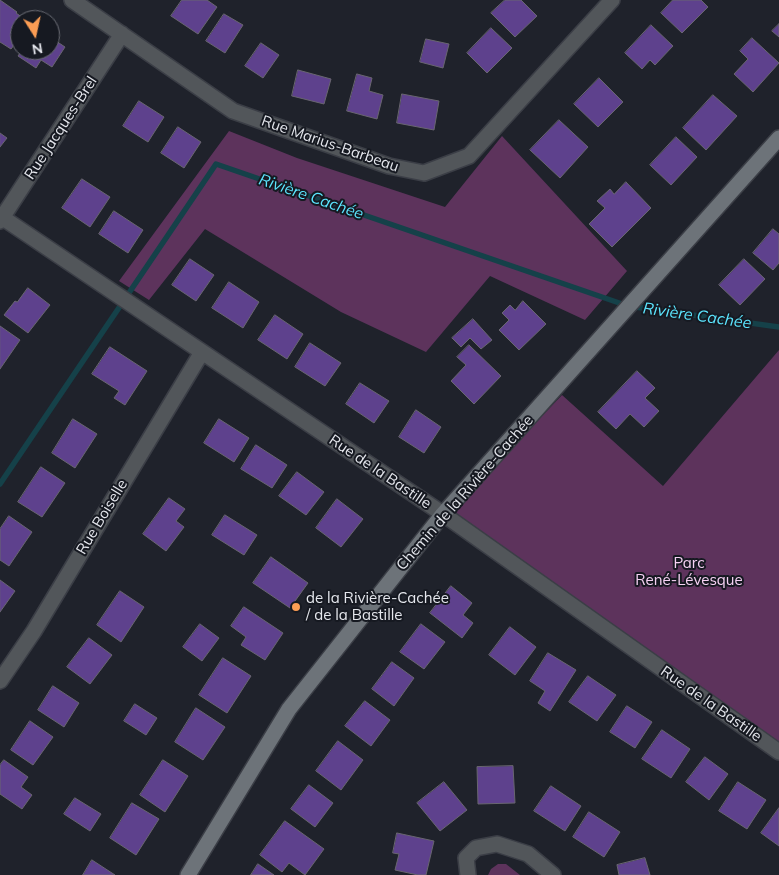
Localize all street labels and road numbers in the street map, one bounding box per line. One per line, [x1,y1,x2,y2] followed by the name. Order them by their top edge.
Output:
[21,73,101,183] street label: Rue Jacques-Brel
[259,112,401,176] street label: Rue Marius-Barbeau
[393,412,537,574] street label: Chemin de la Rivière-Cachée
[325,431,435,513] street label: Rue de la Bastille
[73,476,131,558] street label: Rue Boiselle
[657,662,765,746] street label: Rue de la Bastille

